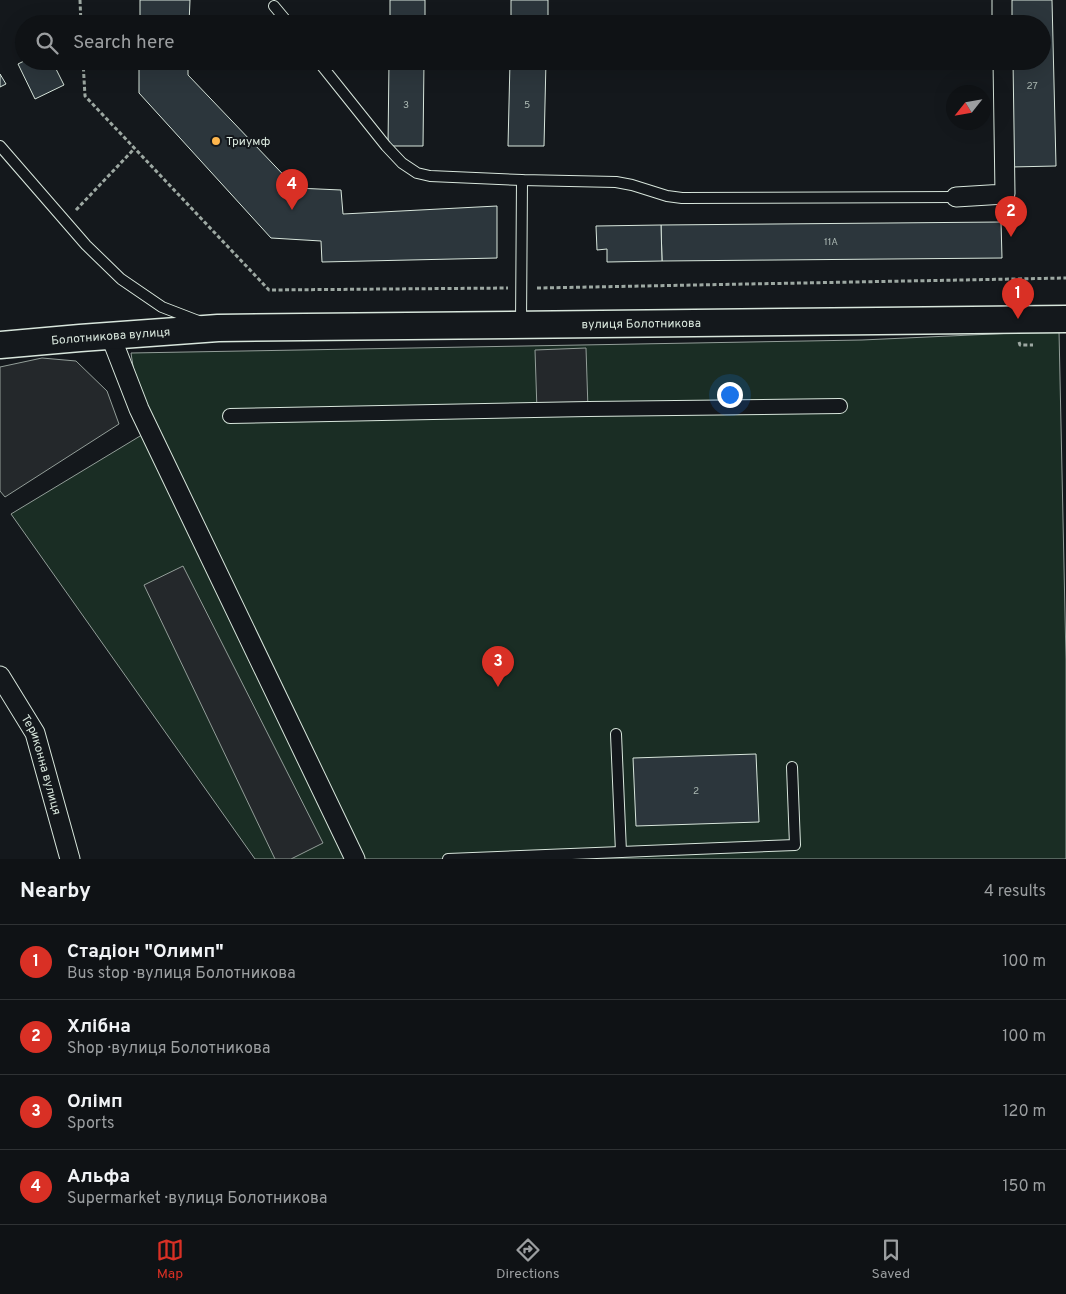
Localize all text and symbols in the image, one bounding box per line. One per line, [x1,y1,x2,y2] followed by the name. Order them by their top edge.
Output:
[15,15,1051,70] search box
[33,29,61,57] icon: search
[73,31,175,55] text: Search here
[1026,80,1038,93] house number: 27
[946,85,991,130] north arrow
[403,99,409,112] house number: 3
[524,99,530,112] house number: 5
[226,134,271,150] place label: Триумф
[210,135,222,147] marker: Триумф
[276,169,308,210] pin: 4
[995,196,1027,237] pin: 2
[824,236,838,249] house number: 11А
[1002,278,1034,319] pin: 1
[581,316,701,333] street label: вулиця Болотникова
[50,324,171,349] street label: Болотникова вулиця
[717,382,743,408] your location
[482,646,514,687] pin: 3
[17,712,64,817] street label: Териконна вулиця
[693,785,699,798] house number: 2
[20,878,91,905] text: Nearby
[984,882,1046,902] text: 4 results
[67,940,224,964] text: Стадіон "Олимп"
[33,952,39,972] text: 1
[1002,952,1046,972] text: 100 m
[67,964,296,984] text: Bus stop · вулиця Болотникова
[67,1015,131,1039] text: Хлібна
[31,1027,41,1047] text: 2
[1002,1027,1046,1047] text: 100 m
[67,1039,270,1059] text: Shop · вулиця Болотникова
[67,1090,123,1114] text: Олімп
[31,1102,41,1122] text: 3
[1003,1102,1046,1122] text: 120 m
[67,1114,115,1134] text: Sports
[67,1165,130,1189] text: Альфа
[31,1177,41,1197] text: 4
[1003,1177,1046,1197] text: 150 m
[67,1189,328,1209] text: Supermarket · вулиця Болотникова
[156,1236,184,1283] tab: Map
[496,1236,560,1283] tab: Directions
[872,1236,910,1283] tab: Saved

